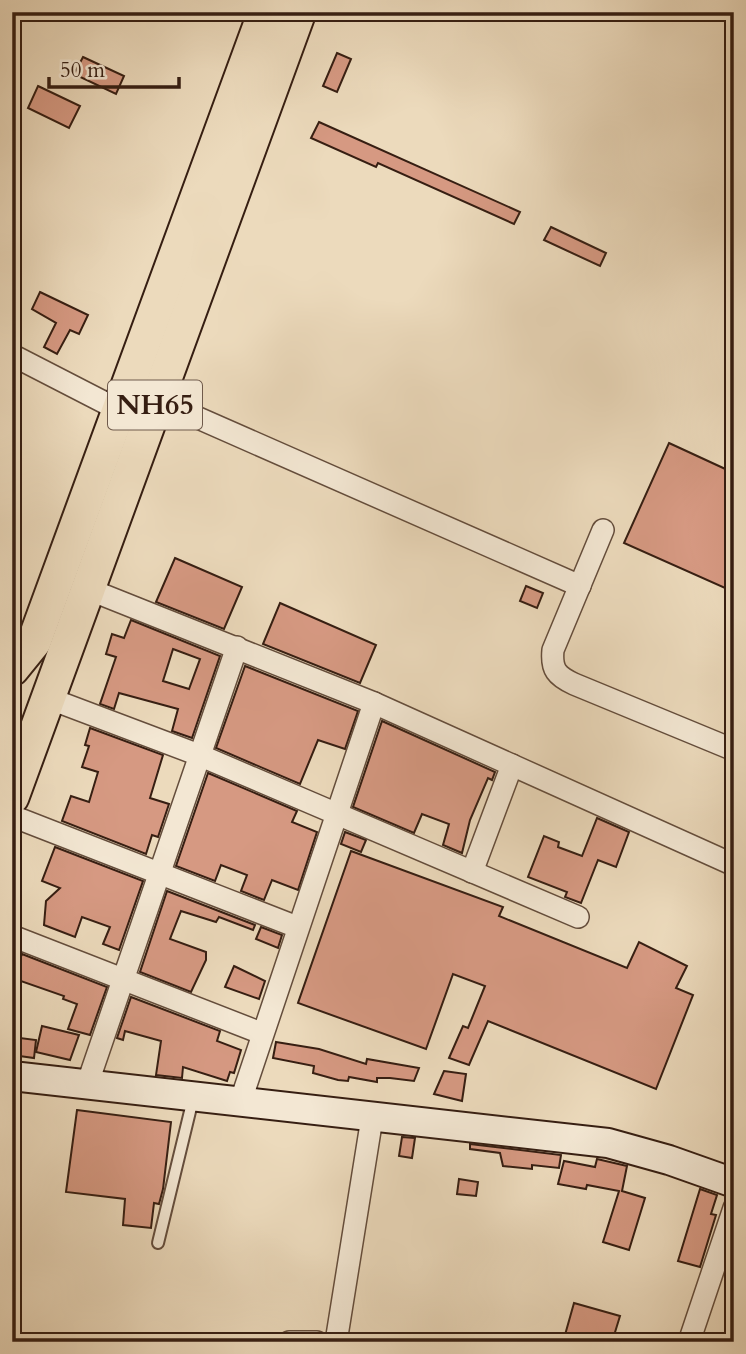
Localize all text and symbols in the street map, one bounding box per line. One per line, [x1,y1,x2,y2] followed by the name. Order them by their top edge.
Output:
[49,46,178,90] scale bar
[60,56,105,85] text: 50 m
[108,380,202,430] road number: NH65

